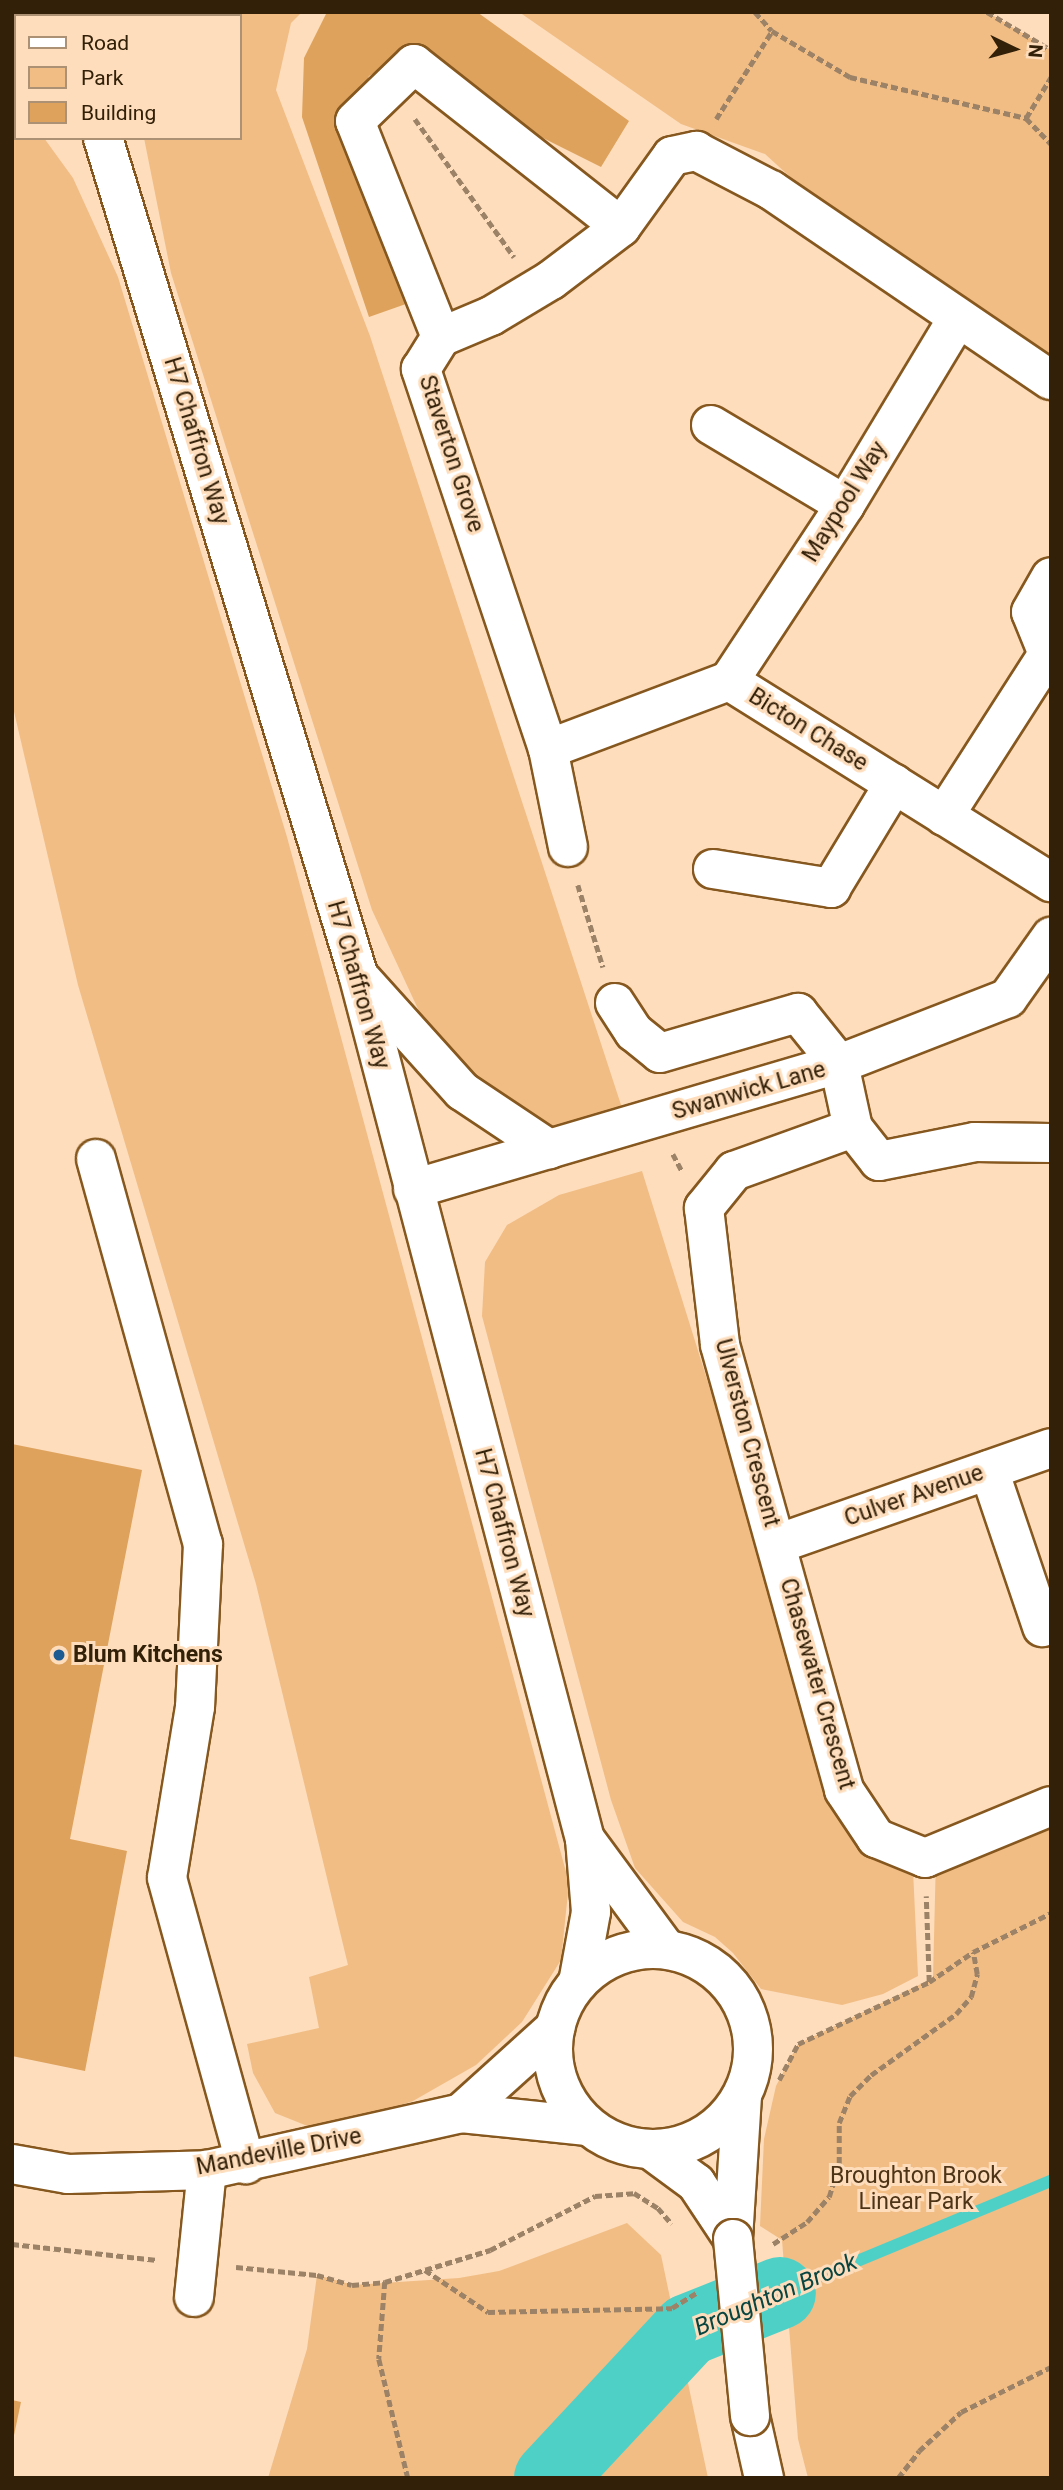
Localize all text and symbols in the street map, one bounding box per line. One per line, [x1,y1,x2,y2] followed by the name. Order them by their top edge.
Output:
[14,14,242,140] legend
[979,14,1049,84] north arrow
[81,31,129,55] text: Road
[1023,43,1047,59] text: N
[81,66,123,90] text: Park
[81,101,156,125] text: Building
[157,354,235,528] street label: H7 Chaffron Way
[413,372,489,536] street label: Staverton Grove
[797,437,893,567] street label: Maypool Way
[743,683,873,777] street label: Bicton Chase
[321,898,395,1072] street label: H7 Chaffron Way
[669,1056,829,1126] street label: Swanwick Lane
[709,1336,785,1530] street label: Ulverston Crescent
[468,1446,540,1620] street label: H7 Chaffron Way
[841,1459,987,1533] street label: Culver Avenue
[774,1575,860,1793] street label: Chasewater Crescent
[73,1641,223,1669] place label: Blum Kitchens
[51,1647,67,1663] marker: Blum Kitchens
[194,2122,364,2182] street label: Mandeville Drive
[830,2162,1002,2216] park label: Broughton Brook Linear Park
[690,2248,862,2342] water label: Broughton Brook

